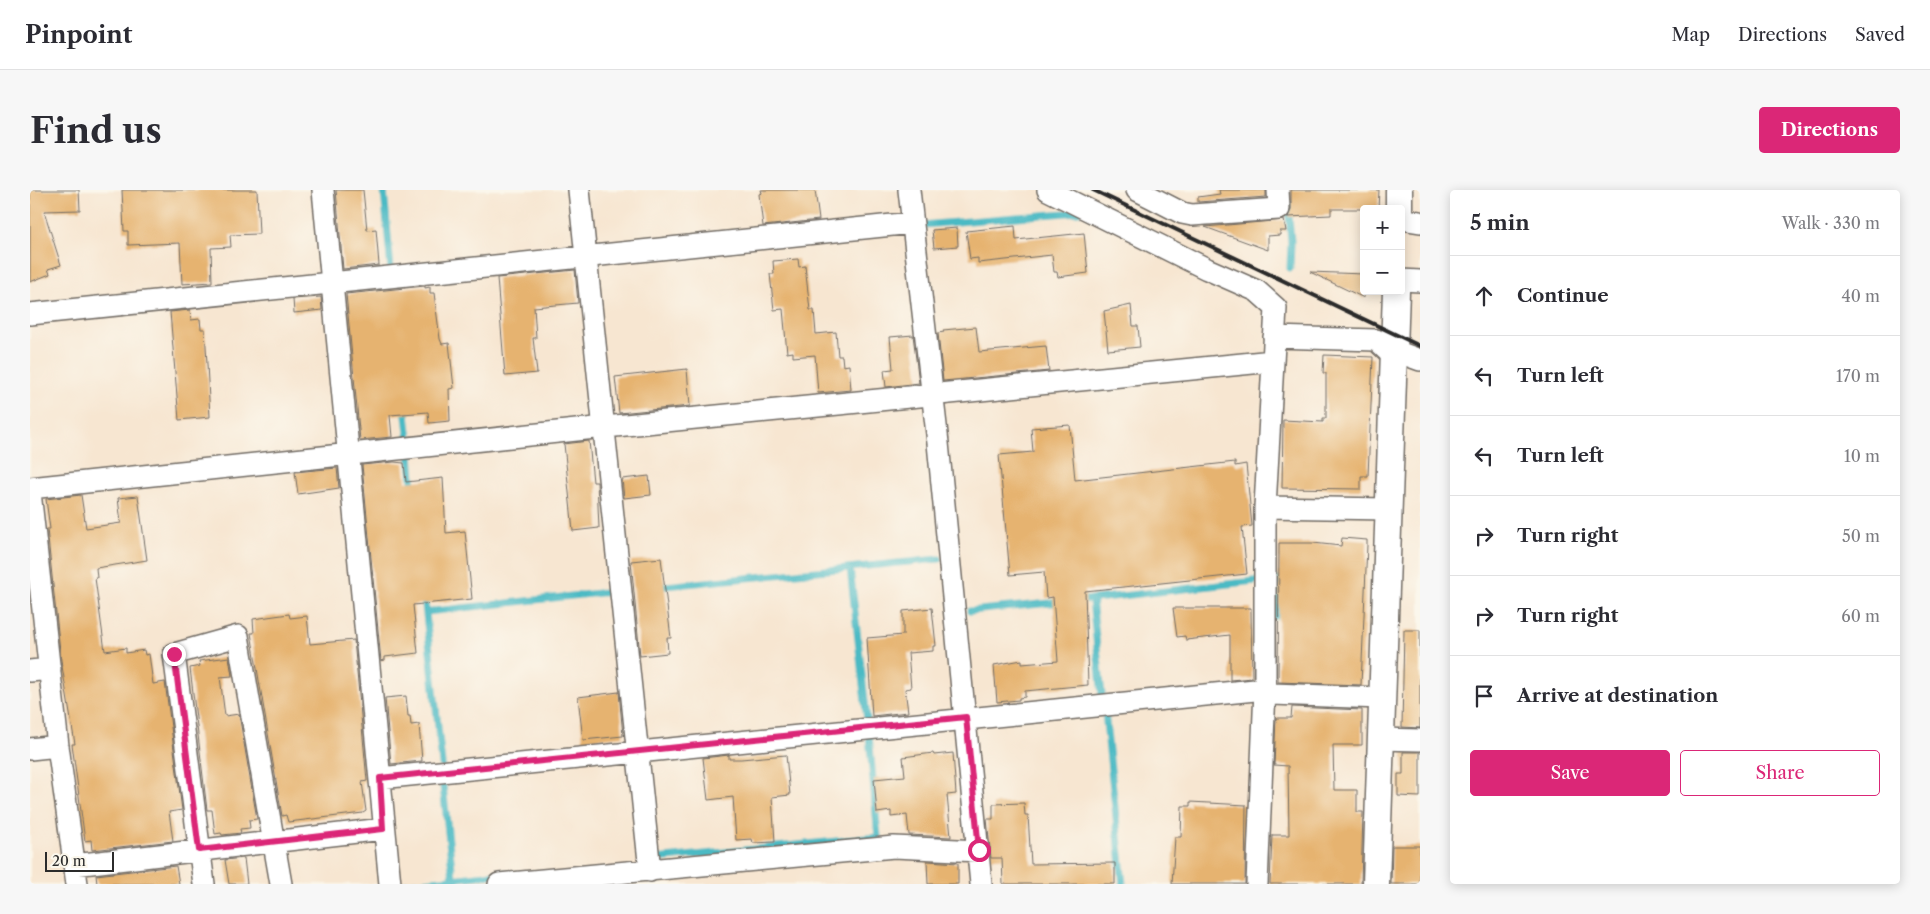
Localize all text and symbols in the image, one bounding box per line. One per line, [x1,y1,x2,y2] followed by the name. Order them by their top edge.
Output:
[25,20,132,49] text: Pinpoint
[1671,24,1710,46] text: Map
[1738,24,1827,46] text: Directions
[1855,24,1905,46] text: Saved
[1759,107,1900,153] button: Directions
[30,109,162,152] text: Find us
[1360,205,1405,295] map controls
[1360,205,1405,250] button: +
[1470,210,1530,235] text: 5 min
[1782,213,1880,233] text: Walk · 330 m
[1360,250,1405,295] button: −
[1470,282,1498,310] icon: ahead
[1517,284,1609,307] text: Continue
[1841,286,1880,306] text: 40 m
[1470,362,1498,390] icon: left
[1517,364,1604,387] text: Turn left
[1836,366,1880,386] text: 170 m
[1470,442,1498,470] icon: left
[1517,444,1604,467] text: Turn left
[1844,446,1880,466] text: 10 m
[1470,522,1498,550] icon: right
[1517,524,1618,547] text: Turn right
[1842,526,1880,546] text: 50 m
[1470,602,1498,630] icon: right
[1517,604,1618,627] text: Turn right
[1841,606,1880,626] text: 60 m
[163,643,186,666] route end
[1470,682,1498,710] icon: arrive
[1517,684,1718,707] text: Arrive at destination
[1470,750,1670,796] button: Save
[1680,750,1880,796] button: Share
[968,839,991,862] route start
[45,849,114,872] scale bar
[52,852,86,870] text: 20 m

